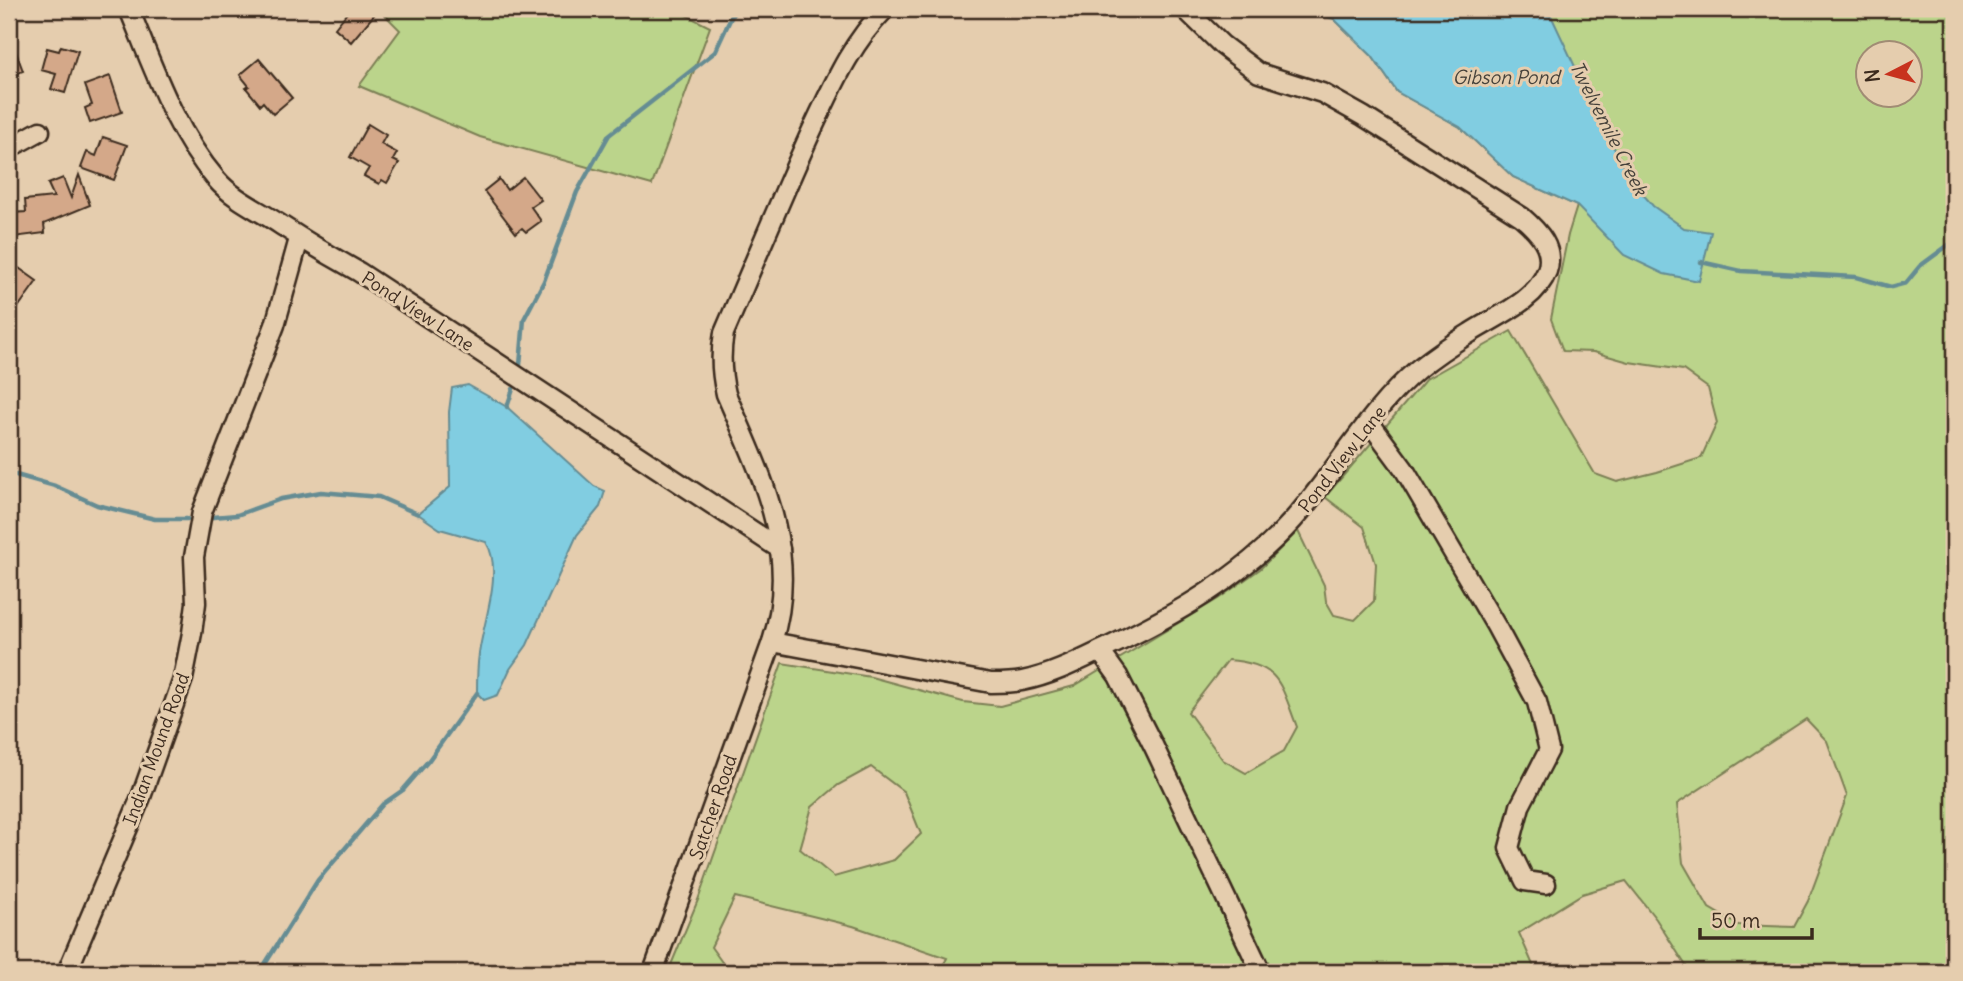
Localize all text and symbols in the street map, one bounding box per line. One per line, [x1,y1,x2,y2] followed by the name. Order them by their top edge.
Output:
[1854,38,1924,108] north arrow
[1565,57,1654,200] water label: Twelvemile Creek
[1452,65,1562,89] water label: Gibson Pond
[1859,68,1885,84] text: N
[357,266,479,356] street label: Pond View Lane
[1293,401,1391,517] street label: Pond View Lane
[118,669,194,828] street label: Indian Mound Road
[684,751,742,862] street label: Satcher Road
[1700,897,1812,941] scale bar
[1711,907,1760,934] text: 50 m

